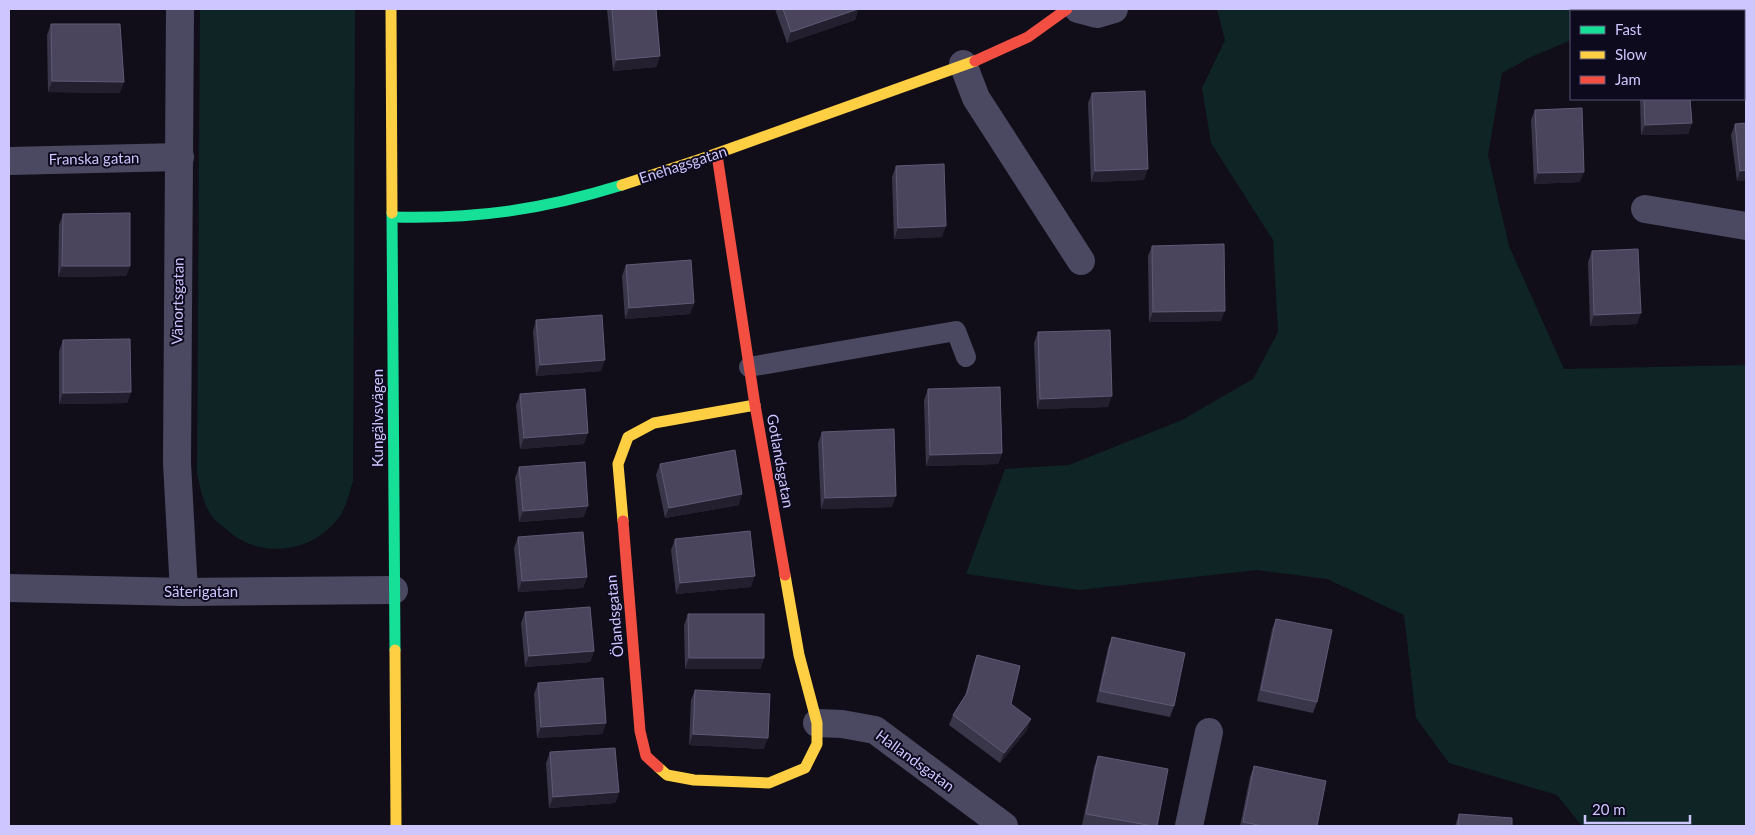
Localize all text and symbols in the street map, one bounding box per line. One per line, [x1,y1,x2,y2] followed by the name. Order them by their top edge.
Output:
[1570,10,1745,100] legend
[1615,20,1642,38] text: Fast
[1615,45,1647,63] text: Slow
[1615,70,1641,88] text: Jam
[637,141,729,187] street label: Enehagsgatan
[48,148,140,168] street label: Franska gatan
[167,257,187,345] street label: Vänortsgatan
[368,369,386,467] street label: Kungälvsvägen
[764,412,798,509] street label: Gotlandsgatan
[601,574,627,658] street label: Ölandsgatan
[164,582,238,600] street label: Säterigatan
[873,726,958,795] street label: Hallandsgatan
[1585,792,1690,824] scale bar
[1592,800,1626,818] text: 20 m

